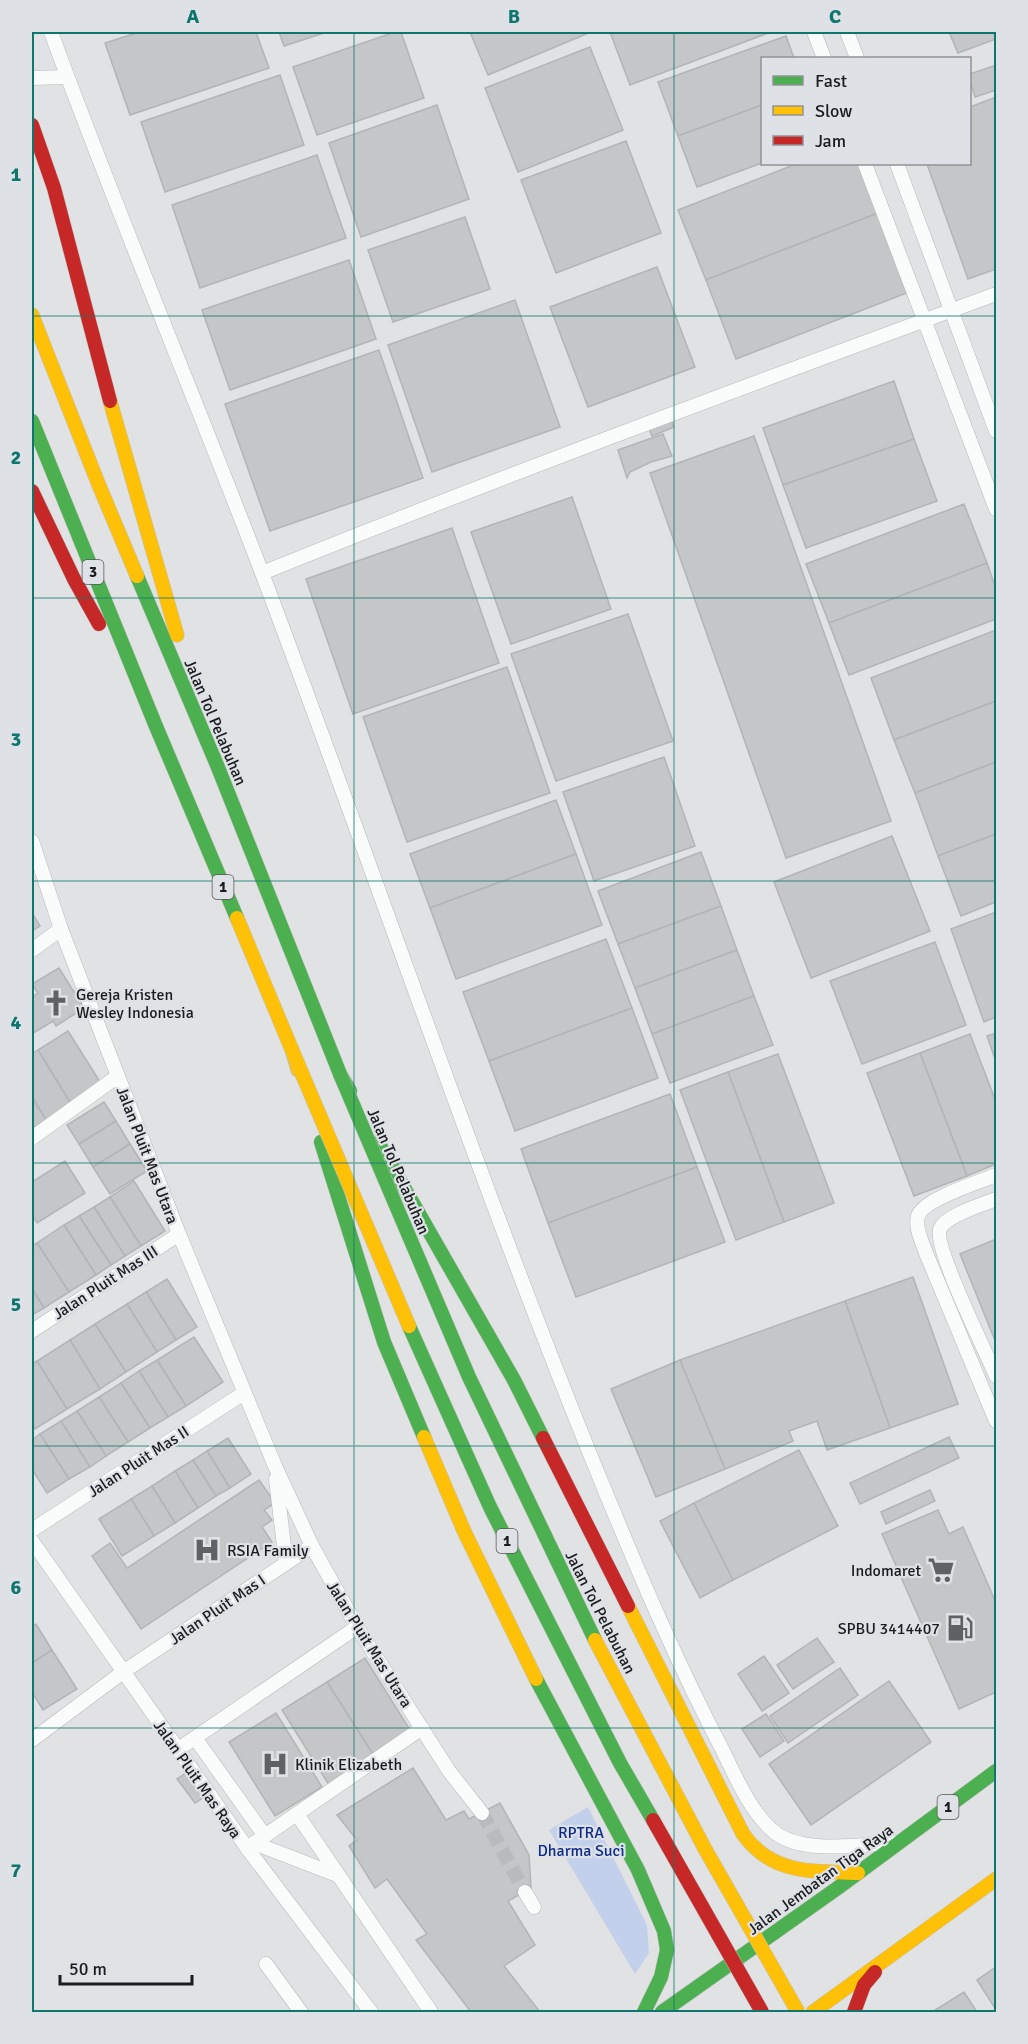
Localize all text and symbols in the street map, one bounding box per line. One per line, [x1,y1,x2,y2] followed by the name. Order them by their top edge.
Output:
[187,4,200,29] text: A
[508,4,520,29] text: B
[829,4,841,29] text: C
[761,57,971,165] legend
[815,70,847,92] text: Fast
[815,100,852,122] text: Slow
[815,130,846,152] text: Jam
[11,162,22,187] text: 1
[11,445,21,470] text: 2
[82,560,104,584] road number: 3
[179,656,251,789] street label: Jalan Tol Pelabuhan
[11,727,21,752] text: 3
[212,875,234,899] road number: 1
[76,985,194,1023] place label: Gereja Kristen Wesley Indonesia
[41,988,71,1018] church icon: Gereja Kristen Wesley Indonesia
[11,1010,22,1035] text: 4
[112,1084,182,1227] street label: Jalan Pluit Mas Utara
[362,1105,434,1238] street label: Jalan Tol Pelabuhan
[49,1241,162,1324] street label: Jalan Pluit Mas III
[11,1292,21,1317] text: 5
[84,1422,193,1502] street label: Jalan Pluit Mas II
[496,1529,518,1553] road number: 1
[192,1535,222,1565] hospital icon: RSIA Family
[227,1541,309,1561] place label: RSIA Family
[560,1548,640,1677] street label: Jalan Tol Pelabuhan
[926,1555,956,1585] supermarket icon: Indomaret
[851,1561,921,1581] place label: Indomaret
[166,1570,270,1649] street label: Jalan Pluit Mas I
[11,1575,22,1600] text: 6
[322,1578,416,1712] street label: Jalan Pluit Mas Utara
[945,1613,975,1643] fuel station icon: SPBU 3414407
[838,1619,940,1639] place label: SPBU 3414407
[149,1717,246,1843] street label: Jalan Pluit Mas Raya
[260,1749,290,1779] hospital icon: Klinik Elizabeth
[295,1755,402,1775] place label: Klinik Elizabeth
[938,1795,958,1819] road number: 1
[744,1820,897,1939] street label: Jalan Jembatan Tiga Raya
[537,1823,625,1861] park label: RPTRA Dharma Suci
[11,1858,22,1883] text: 7
[60,1948,192,1986] scale bar
[69,1958,107,1980] text: 50 m

